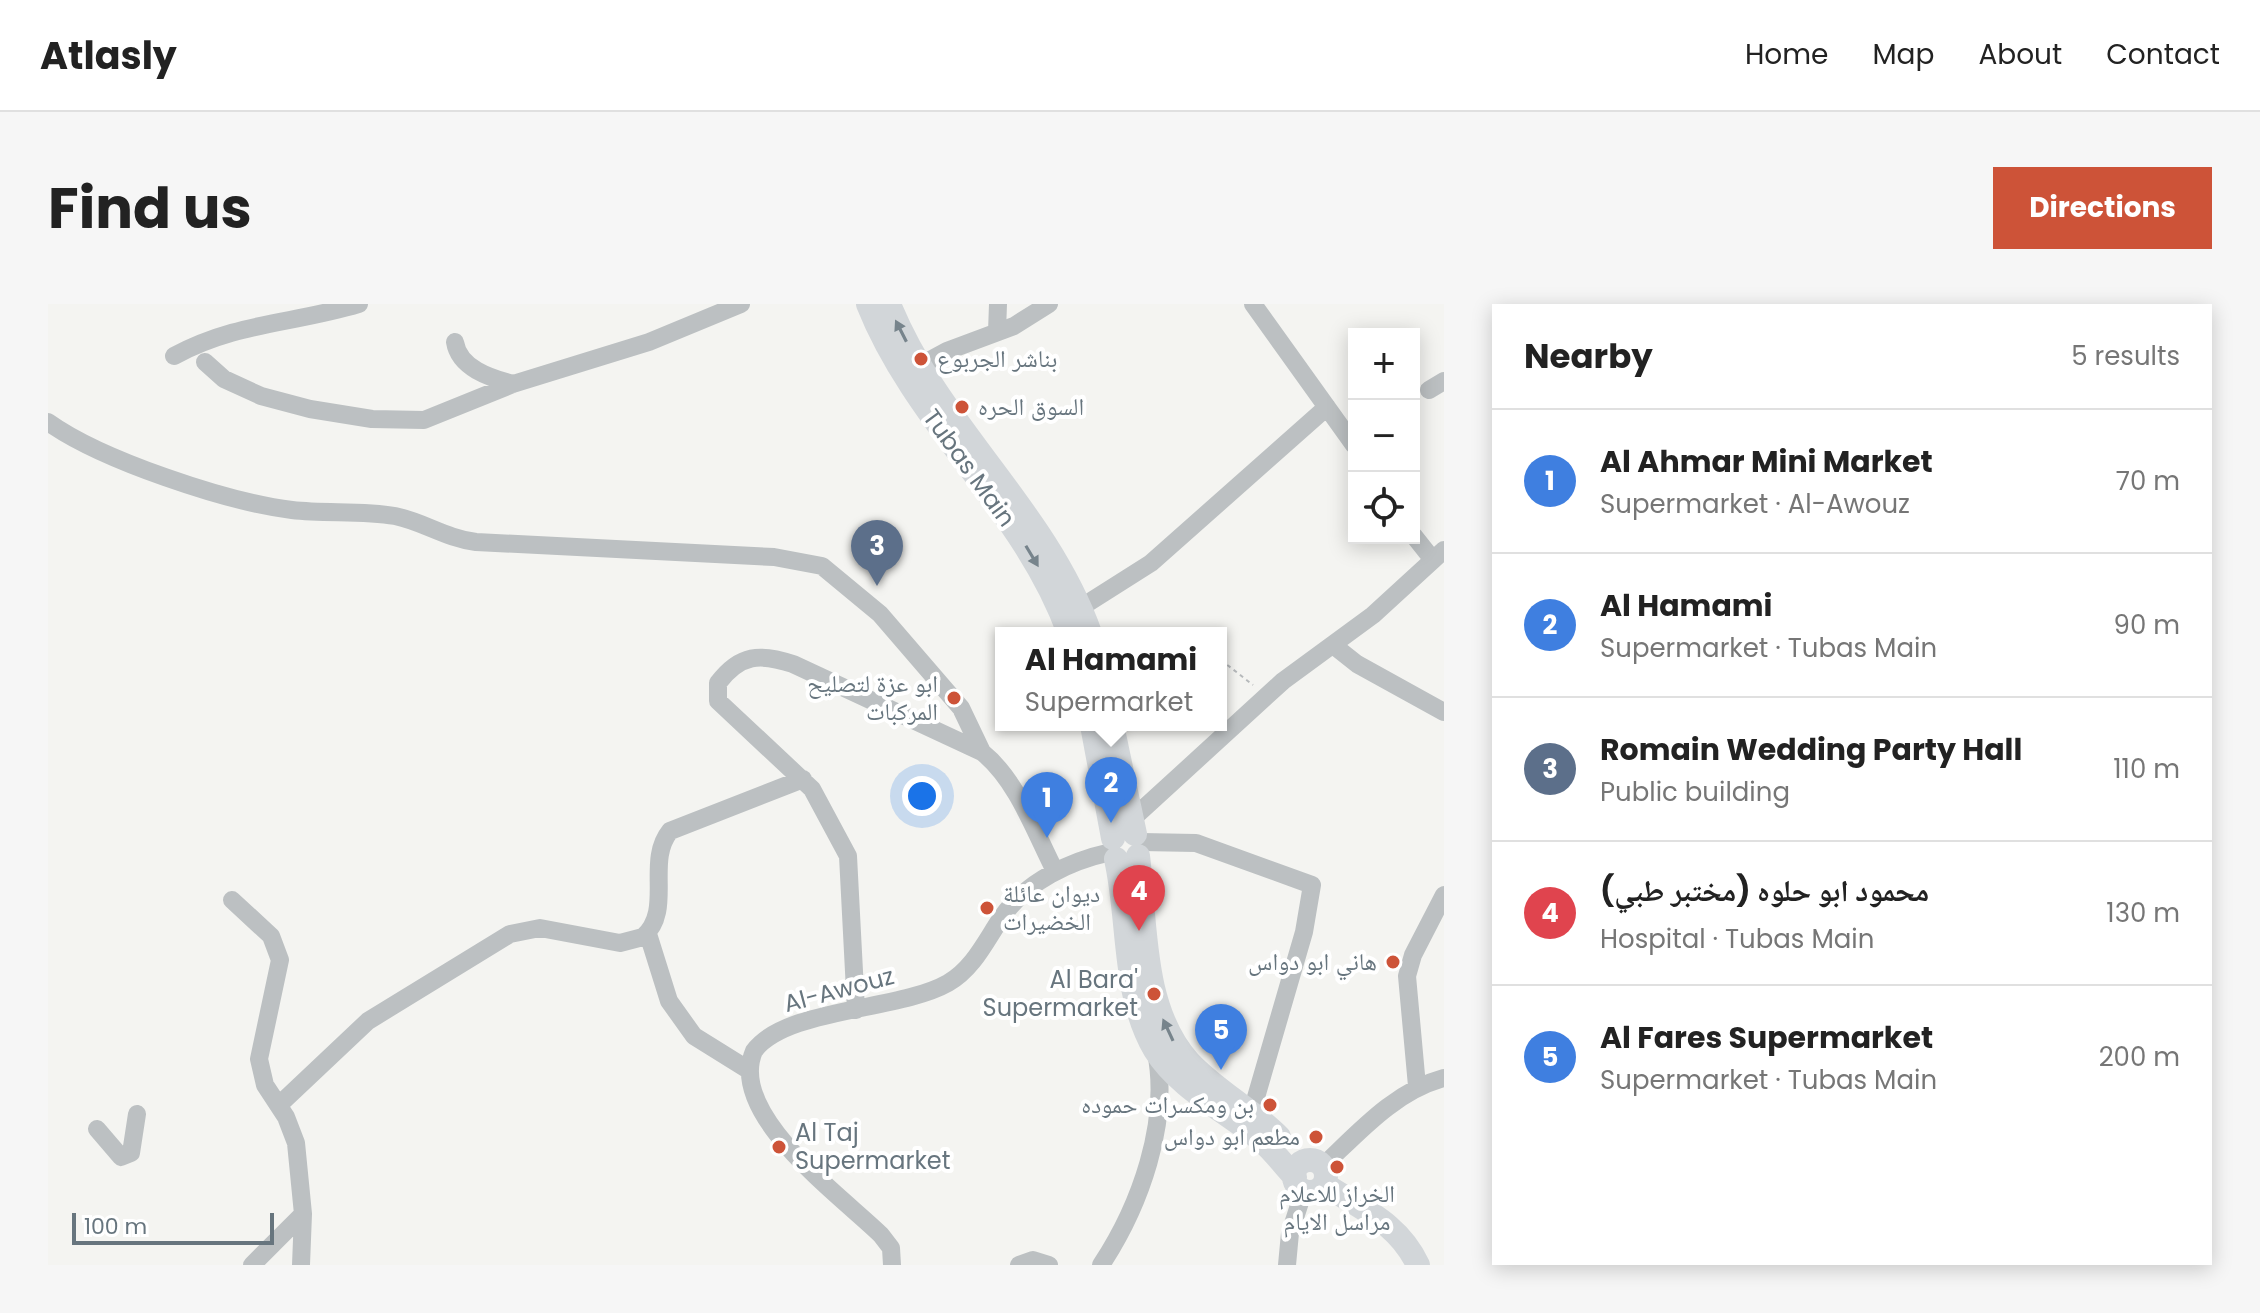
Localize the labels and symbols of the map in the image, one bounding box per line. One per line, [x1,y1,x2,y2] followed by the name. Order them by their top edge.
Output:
[895,319,908,342] one-way arrow
[937,342,1057,375] place label: بناشر الجربوع
[912,350,930,368] marker: بناشر الجربوع
[978,390,1084,423] place label: السوق الحره
[953,398,971,416] marker: السوق الحره
[916,402,1023,533] street label: Tubas Main
[851,520,903,586] pin: 3
[1024,545,1038,567] one-way arrow
[807,667,938,728] place label: ابو عزة لتصليح المركبات
[945,689,963,707] marker: ابو عزة لتصليح المركبات
[1085,757,1137,823] pin: 2
[1021,772,1073,838] pin: 1
[902,776,942,816] your location
[1113,865,1165,931] pin: 4
[1003,877,1100,938] place label: ديوان عائلة الخضيرات
[978,899,996,917] marker: ديوان عائلة الخضيرات
[1248,945,1377,981] place label: هاني ابو دواس
[1384,953,1402,971] marker: هاني ابو دواس
[780,959,898,1020] street label: Al-Awouz
[983,963,1138,1024] place label: Al Bara' Supermarket
[1145,985,1163,1003] marker: Al Bara' Supermarket
[1195,1004,1247,1070] pin: 5
[1161,1018,1175,1042] one-way arrow
[1081,1088,1254,1121] place label: بن ومكسرات حموده
[1261,1096,1279,1114] marker: بن ومكسرات حموده
[795,1116,950,1177] place label: Al Taj Supermarket
[1164,1120,1300,1153] place label: مطعم ابو دواس
[1307,1128,1325,1146] marker: مطعم ابو دواس
[770,1138,788,1156] marker: Al Taj Supermarket
[1328,1158,1346,1176] marker: الخراز للاعلام مراسل الايام
[1279,1177,1395,1238] place label: الخراز للاعلام مراسل الايام
[72,1209,274,1245] scale bar

